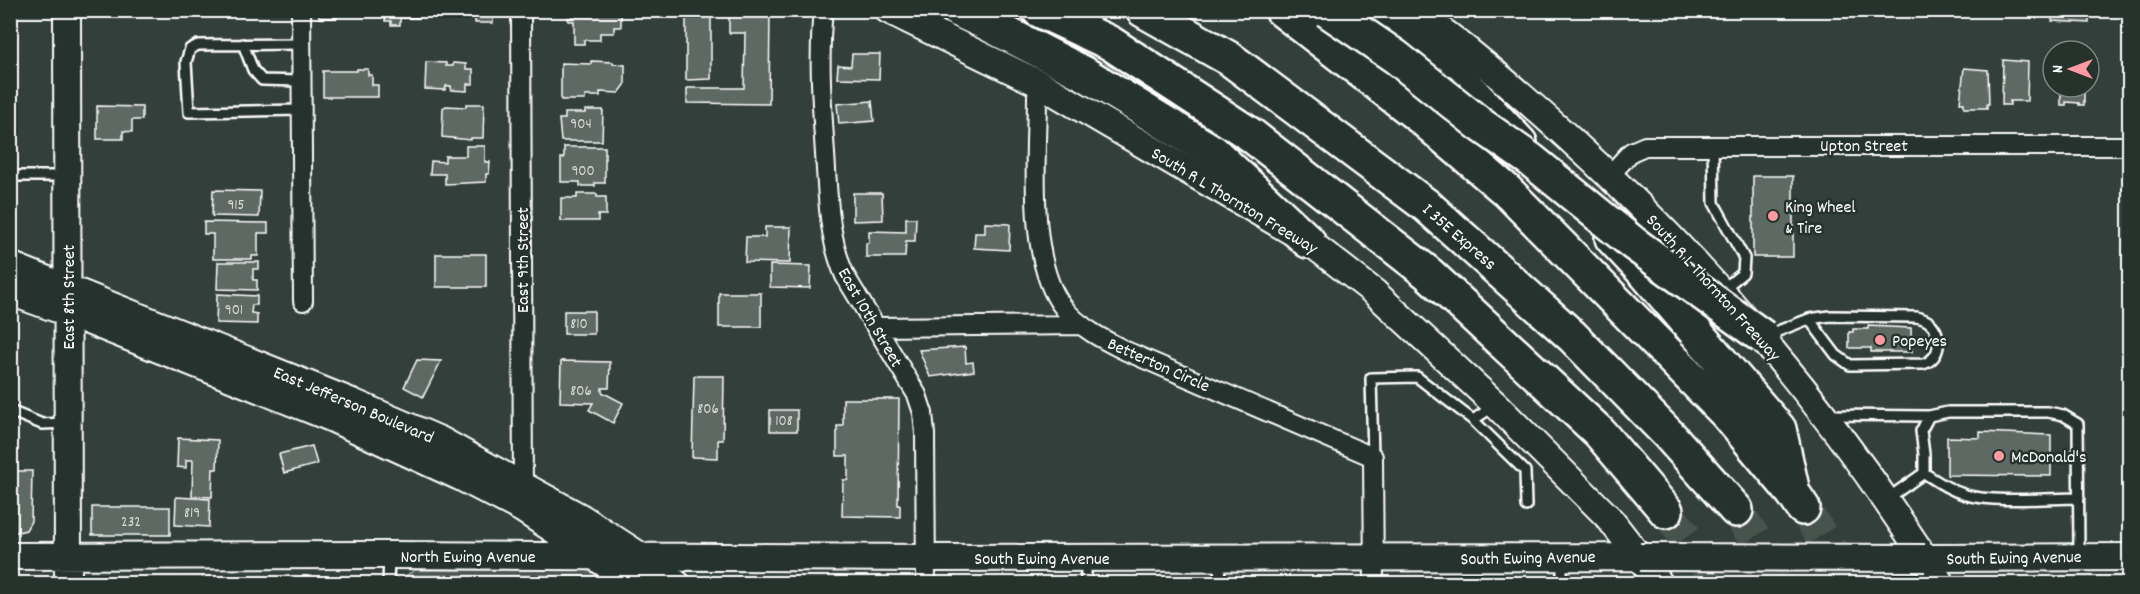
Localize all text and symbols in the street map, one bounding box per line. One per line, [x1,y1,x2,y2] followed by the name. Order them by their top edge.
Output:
[2041,39,2101,99] north arrow
[2047,65,2070,73] text: N
[570,114,592,136] house number: 904
[1820,135,1908,160] street label: Upton Street
[1146,142,1322,262] street label: South R L Thornton Freeway
[571,161,595,183] house number: 900
[227,195,245,217] house number: 915
[1785,196,1856,242] place label: King Wheel & Tire
[1416,199,1501,277] street label: I 35E Express
[512,207,537,313] street label: East 9th Street
[1766,209,1780,223] marker: King Wheel & Tire
[1639,210,1786,368] street label: South R L Thornton Freeway
[58,244,83,349] street label: East 8th Street
[830,264,908,373] street label: East 10th Street
[225,300,243,322] house number: 901
[570,314,588,336] house number: 810
[1892,330,1947,355] place label: Popeyes
[1103,333,1213,400] street label: Betterton Circle
[1873,333,1887,347] marker: Popeyes
[269,361,437,451] street label: East Jefferson Boulevard
[570,381,592,403] house number: 806
[697,399,719,421] house number: 806
[775,411,793,433] house number: 108
[2011,446,2087,471] place label: McDonald's
[1992,449,2006,463] marker: McDonald's
[184,503,200,525] house number: 819
[121,512,141,534] house number: 232
[400,546,536,571] street label: North Ewing Avenue
[1460,546,1596,573] street label: South Ewing Avenue
[1946,546,2082,573] street label: South Ewing Avenue
[974,548,1110,573] street label: South Ewing Avenue

